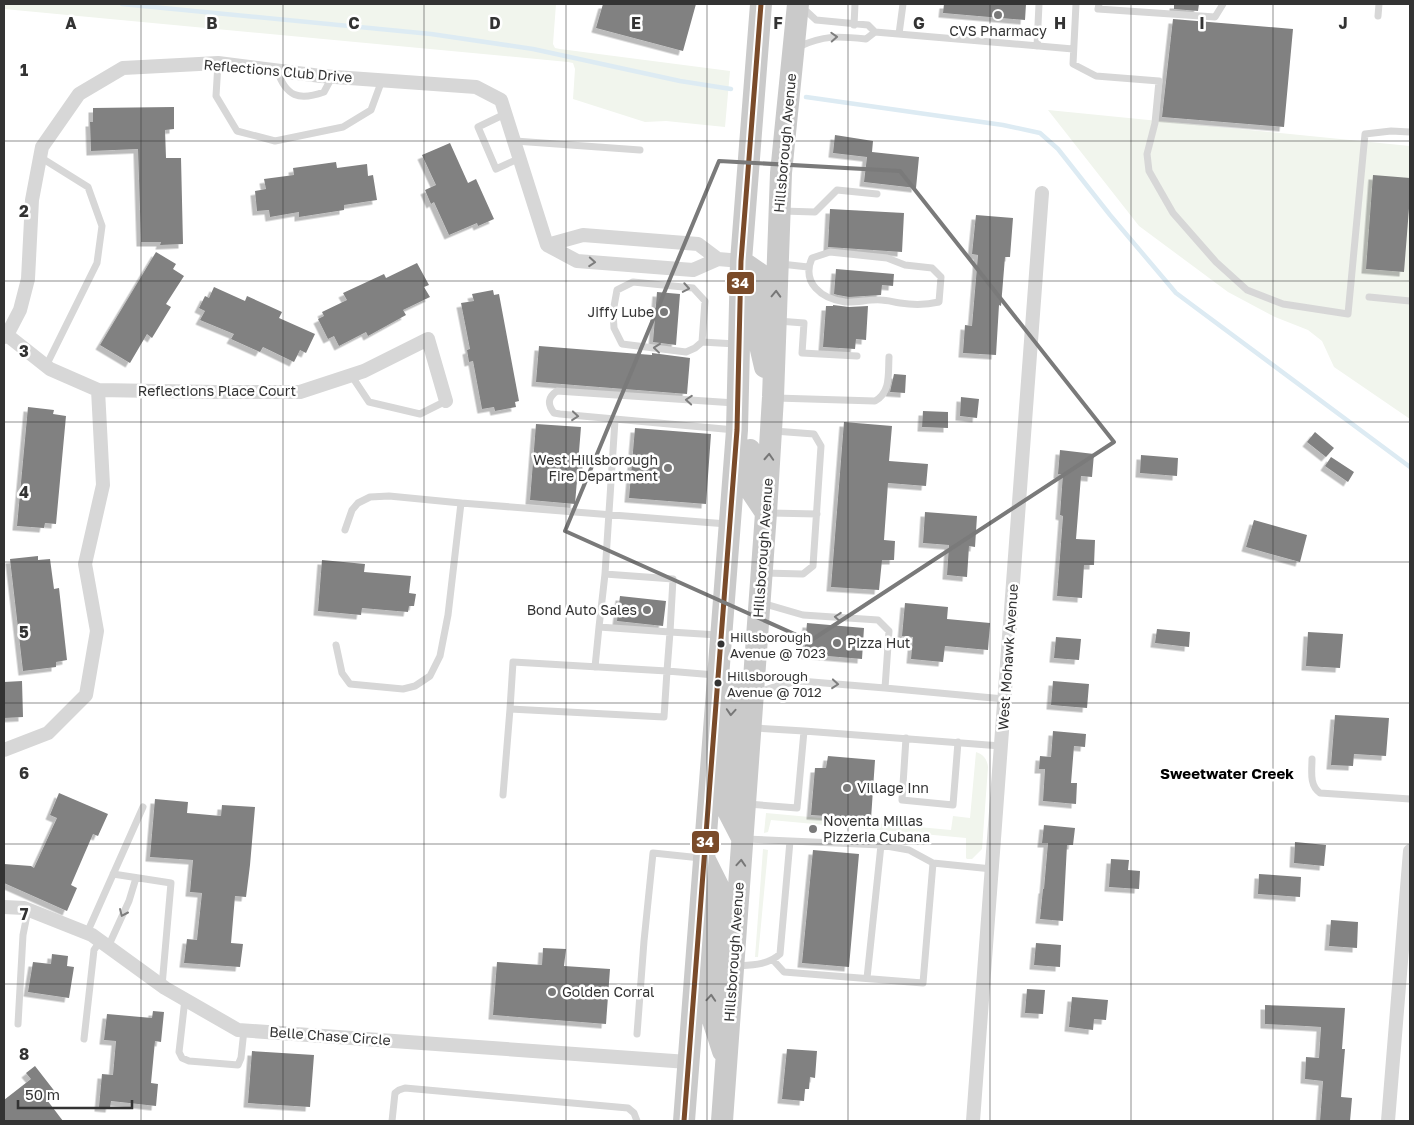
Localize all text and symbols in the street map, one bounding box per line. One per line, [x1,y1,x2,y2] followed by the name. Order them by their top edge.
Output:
[992,9,1004,21] marker: CVS Pharmacy
[65,13,77,33] text: A
[206,13,218,33] text: B
[348,13,360,33] text: C
[489,13,501,33] text: D
[631,13,641,33] text: E
[773,13,783,33] text: F
[913,13,925,33] text: G
[1054,13,1066,33] text: H
[1199,13,1205,33] text: I
[1338,13,1348,33] text: J
[949,22,1047,39] place label: CVS Pharmacy
[831,31,839,42] one-way arrow
[203,56,353,85] street label: Reflections Club Drive
[20,60,28,80] text: 1
[770,72,799,213] street label: Hillsborough Avenue
[19,201,29,221] text: 2
[588,256,596,267] one-way arrow
[726,271,755,295] line badge: 34
[731,274,749,291] text: 34
[681,283,690,293] one-way arrow
[771,290,781,298] one-way arrow
[588,303,654,320] place label: Jiffy Lube
[658,306,670,318] marker: Jiffy Lube
[19,341,29,361] text: 3
[652,343,660,354] one-way arrow
[138,382,296,399] street label: Reflections Place Court
[685,395,693,406] one-way arrow
[571,410,579,421] one-way arrow
[533,451,658,484] place label: West Hillsborough Fire Department
[764,452,775,460] one-way arrow
[662,462,674,474] marker: West Hillsborough Fire Department
[749,477,776,618] street label: Hillsborough Avenue
[19,482,29,502] text: 4
[994,583,1021,731] street label: West Mohawk Avenue
[527,601,637,618] place label: Bond Auto Sales
[641,604,653,616] marker: Bond Auto Sales
[834,612,842,623] one-way arrow
[19,622,29,642] text: 5
[730,629,826,661] place label: Hillsborough Avenue @ 7023
[847,634,910,651] place label: Pizza Hut
[831,637,843,649] marker: Pizza Hut
[716,639,726,649] marker: Hillsborough Avenue @ 7023
[727,668,821,700] place label: Hillsborough Avenue @ 7012
[713,678,723,688] marker: Hillsborough Avenue @ 7012
[831,678,839,689] one-way arrow
[726,708,737,716] one-way arrow
[19,763,29,783] text: 6
[1160,764,1294,782] district label: Sweetwater Creek
[857,779,929,796] place label: Village Inn
[841,782,853,794] marker: Village Inn
[823,812,930,845] place label: Noventa Millas Pizzeria Cubana
[807,823,819,835] marker: Noventa Millas Pizzeria Cubana
[691,830,720,854] line badge: 34
[696,833,714,850] text: 34
[735,859,746,867] one-way arrow
[720,881,747,1022] street label: Hillsborough Avenue
[20,904,29,924] text: 7
[119,908,130,917] one-way arrow
[562,983,655,1000] place label: Golden Corral
[546,986,558,998] marker: Golden Corral
[706,993,717,1001] one-way arrow
[269,1023,391,1048] street label: Belle Chase Circle
[19,1044,29,1064] text: 8
[18,1078,131,1110] scale bar
[25,1085,60,1103] text: 50 m

